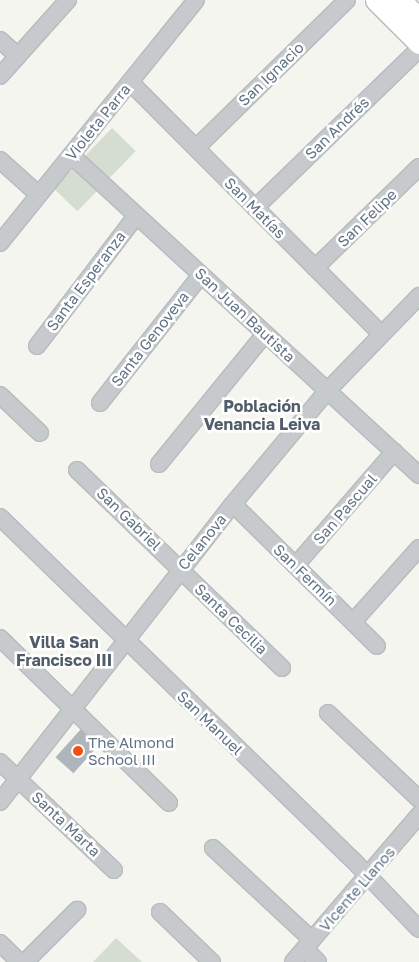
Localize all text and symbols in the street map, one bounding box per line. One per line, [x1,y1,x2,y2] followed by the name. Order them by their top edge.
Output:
[235,38,307,110] street label: San Ignacio
[62,80,134,164] street label: Violeta Parra
[301,93,373,163] street label: San Andrés
[221,174,289,242] street label: San Matías
[334,185,400,251] street label: San Felipe
[43,228,129,334] street label: Santa Esperanza
[191,264,299,366] street label: San Juan Bautista
[107,288,193,390] street label: Santa Genoveva
[204,396,320,434] district label: Población Venancia Leiva
[309,470,381,548] street label: San Pascual
[93,484,165,554] street label: San Gabriel
[174,510,230,574] street label: Celanova
[270,540,340,610] street label: San Fermín
[191,580,271,658] street label: Santa Cecilia
[16,632,112,670] district label: Villa San Francisco III
[173,687,247,759] street label: San Manuel
[88,733,174,768] place label: The Almond School III
[72,745,84,757] marker: The Almond School III
[28,788,104,860] street label: Santa Marta
[315,843,399,935] street label: Vicente Llanos

